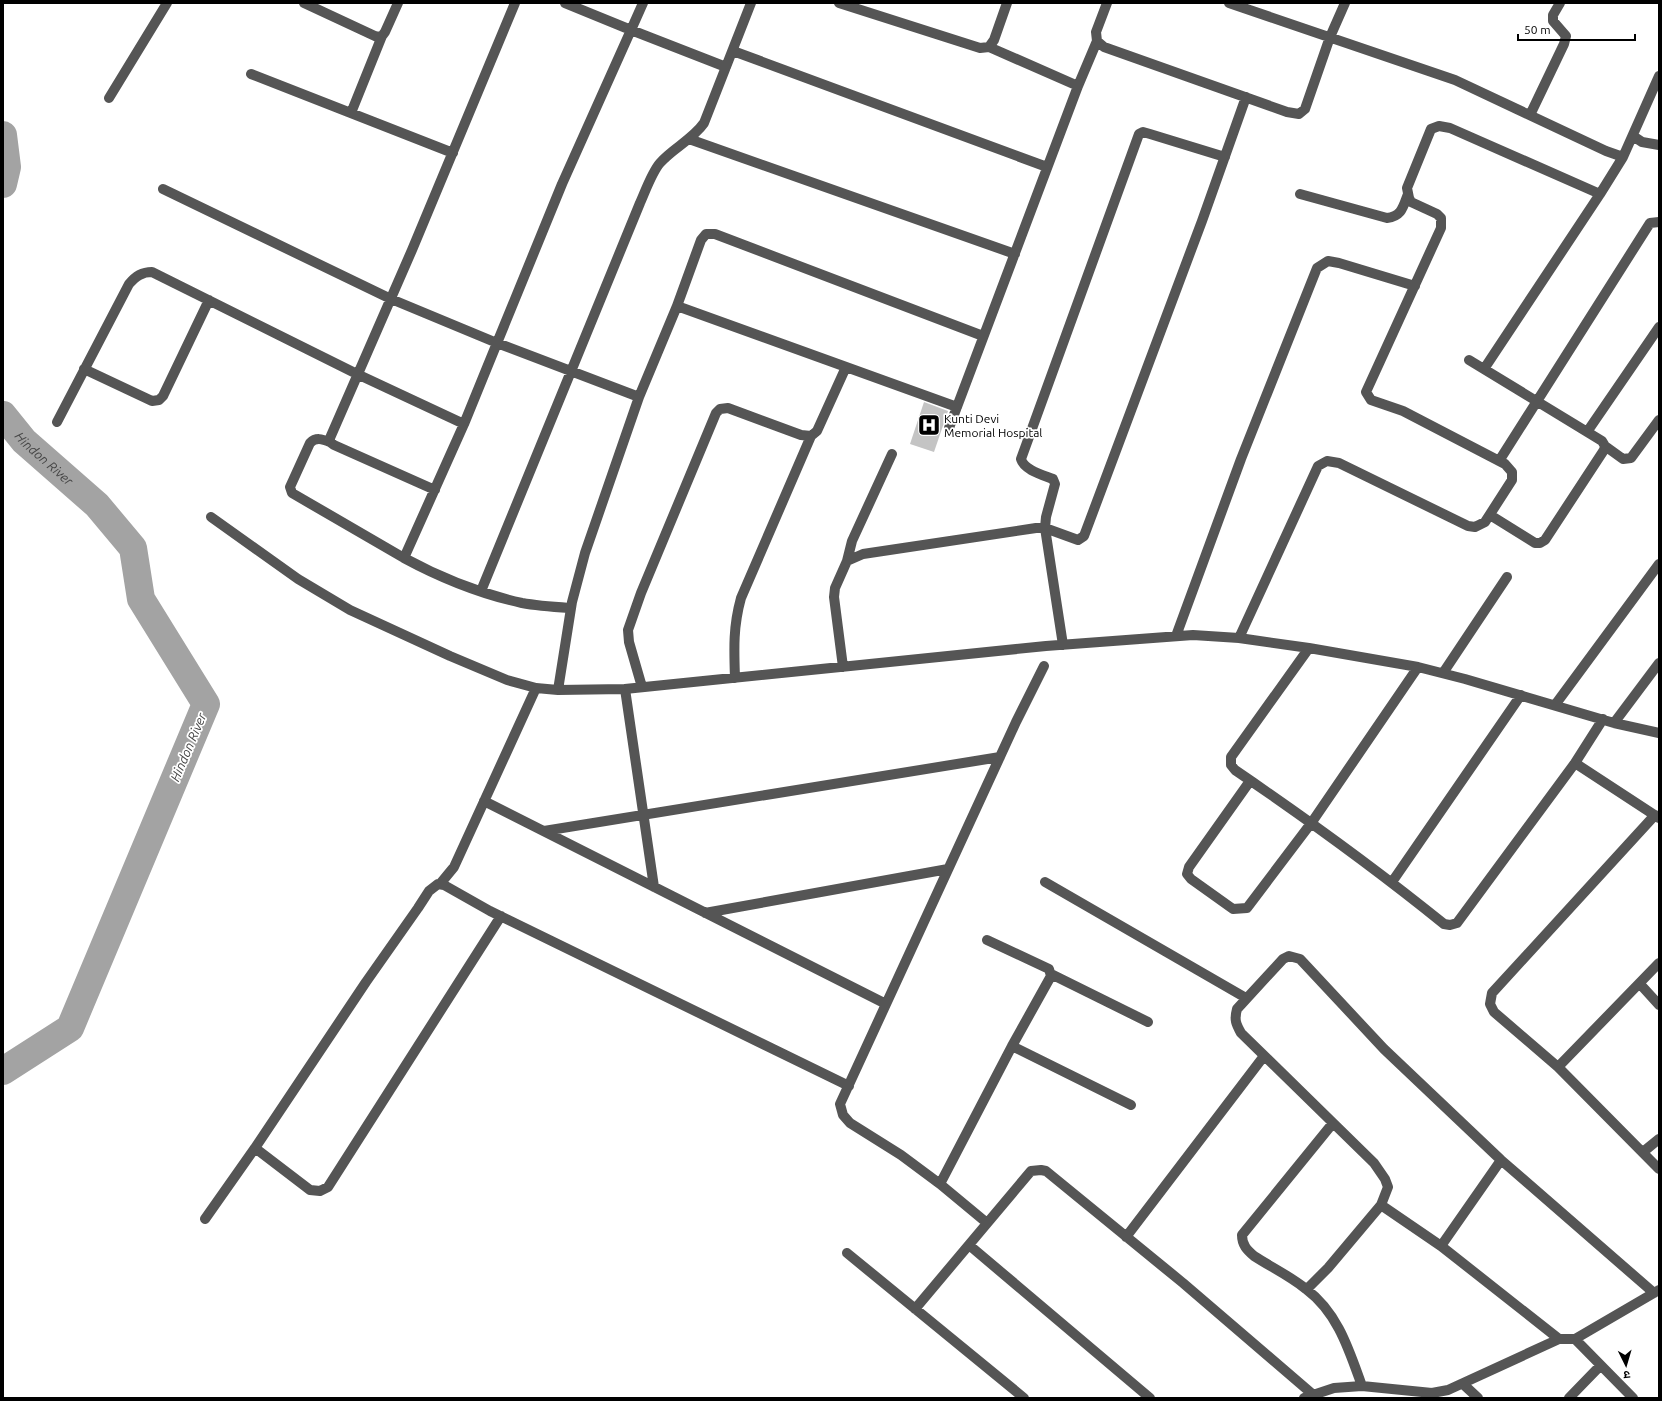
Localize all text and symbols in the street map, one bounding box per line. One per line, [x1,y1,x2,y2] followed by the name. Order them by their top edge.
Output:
[1518,16,1635,42] scale bar
[1524,23,1551,36] text: 50 m
[916,412,942,438] hospital icon: Kunti Devi Memorial Hospital
[944,412,1043,439] place label: Kunti Devi Memorial Hospital
[12,429,77,488] water label: Hindon River
[167,710,209,783] water label: Hindon River
[1606,1345,1646,1385] north arrow
[1623,1369,1631,1381] text: उ

